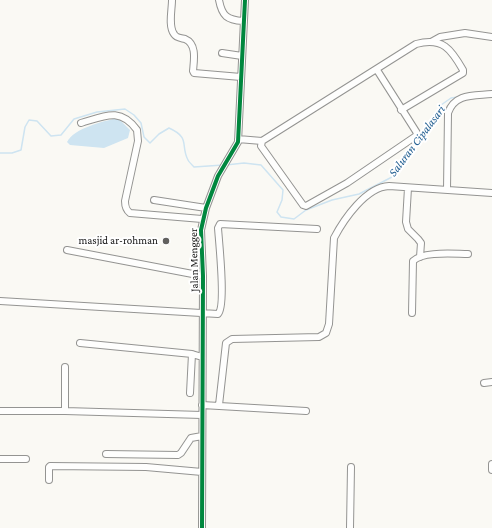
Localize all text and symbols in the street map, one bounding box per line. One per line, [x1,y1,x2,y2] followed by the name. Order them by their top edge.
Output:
[386,103,448,179] water label: Saluran Cipalasari
[187,228,201,292] street label: Jalan Mengger
[78,234,158,248] place label: masjid ar-rohman
[161,236,171,246] marker: masjid ar-rohman

